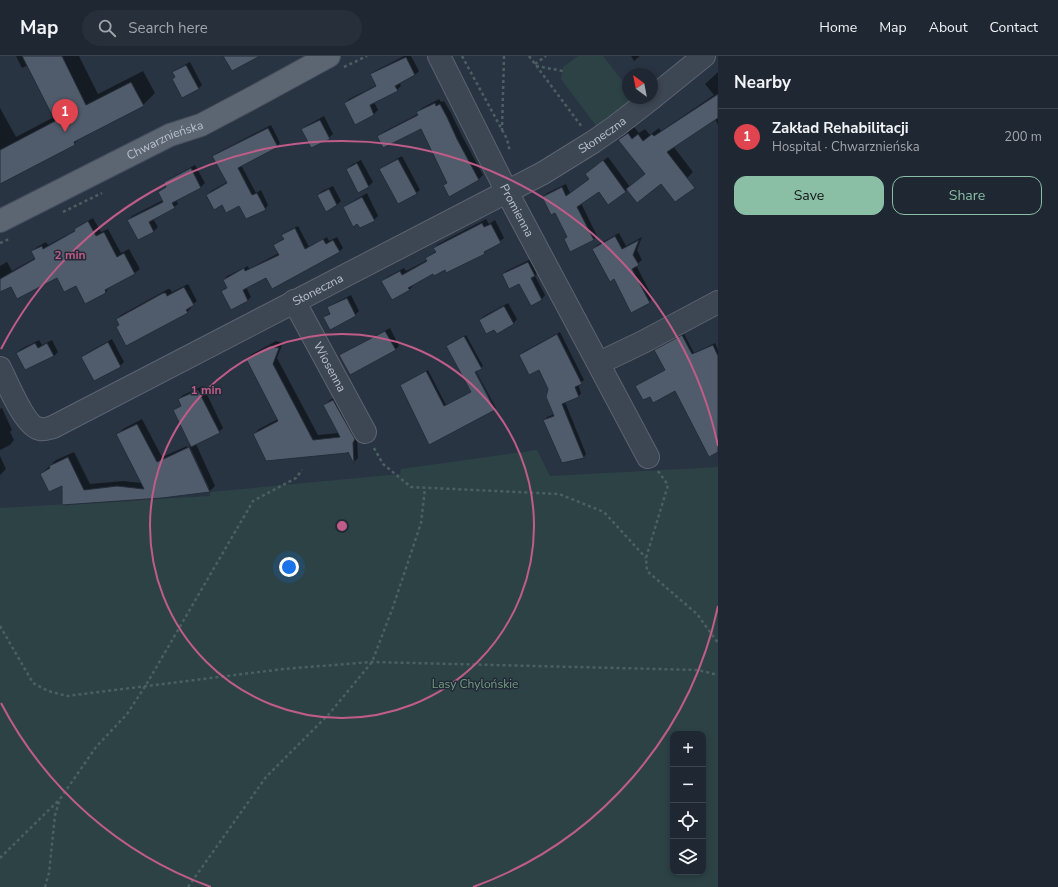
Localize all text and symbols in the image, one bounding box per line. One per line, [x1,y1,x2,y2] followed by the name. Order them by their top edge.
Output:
[82,10,362,46] search box
[20,15,58,41] text: Map
[96,17,118,39] icon: search
[128,18,208,38] text: Search here
[819,18,857,37] text: Home
[879,18,907,37] text: Map
[929,18,968,37] text: About
[990,18,1038,37] text: Contact
[622,68,658,104] north arrow
[734,71,791,94] text: Nearby
[52,99,78,132] pin: 1
[575,113,630,157] street label: Słoneczna
[124,117,205,164] street label: Chwarznieńska
[772,118,909,138] text: Zakład Rehabilitacji
[743,128,751,146] text: 1
[1004,128,1042,146] text: 200 m
[772,138,920,156] text: Hospital · Chwarznieńska
[734,176,884,215] button: Save
[892,176,1042,215] button: Share
[496,181,538,240] street label: Promienna
[54,247,86,263] text: 2 min
[290,270,346,310] street label: Słoneczna
[310,339,350,395] street label: Wiosenna
[190,382,222,398] text: 1 min
[335,519,349,533] centre of rings
[279,557,299,577] your location
[432,676,518,692] park label: Lasy Chylońskie
[670,731,706,875] map controls
[670,731,706,767] button: +
[670,767,706,803] button: −
[670,803,706,839] button: locate
[670,839,706,875] button: layers

